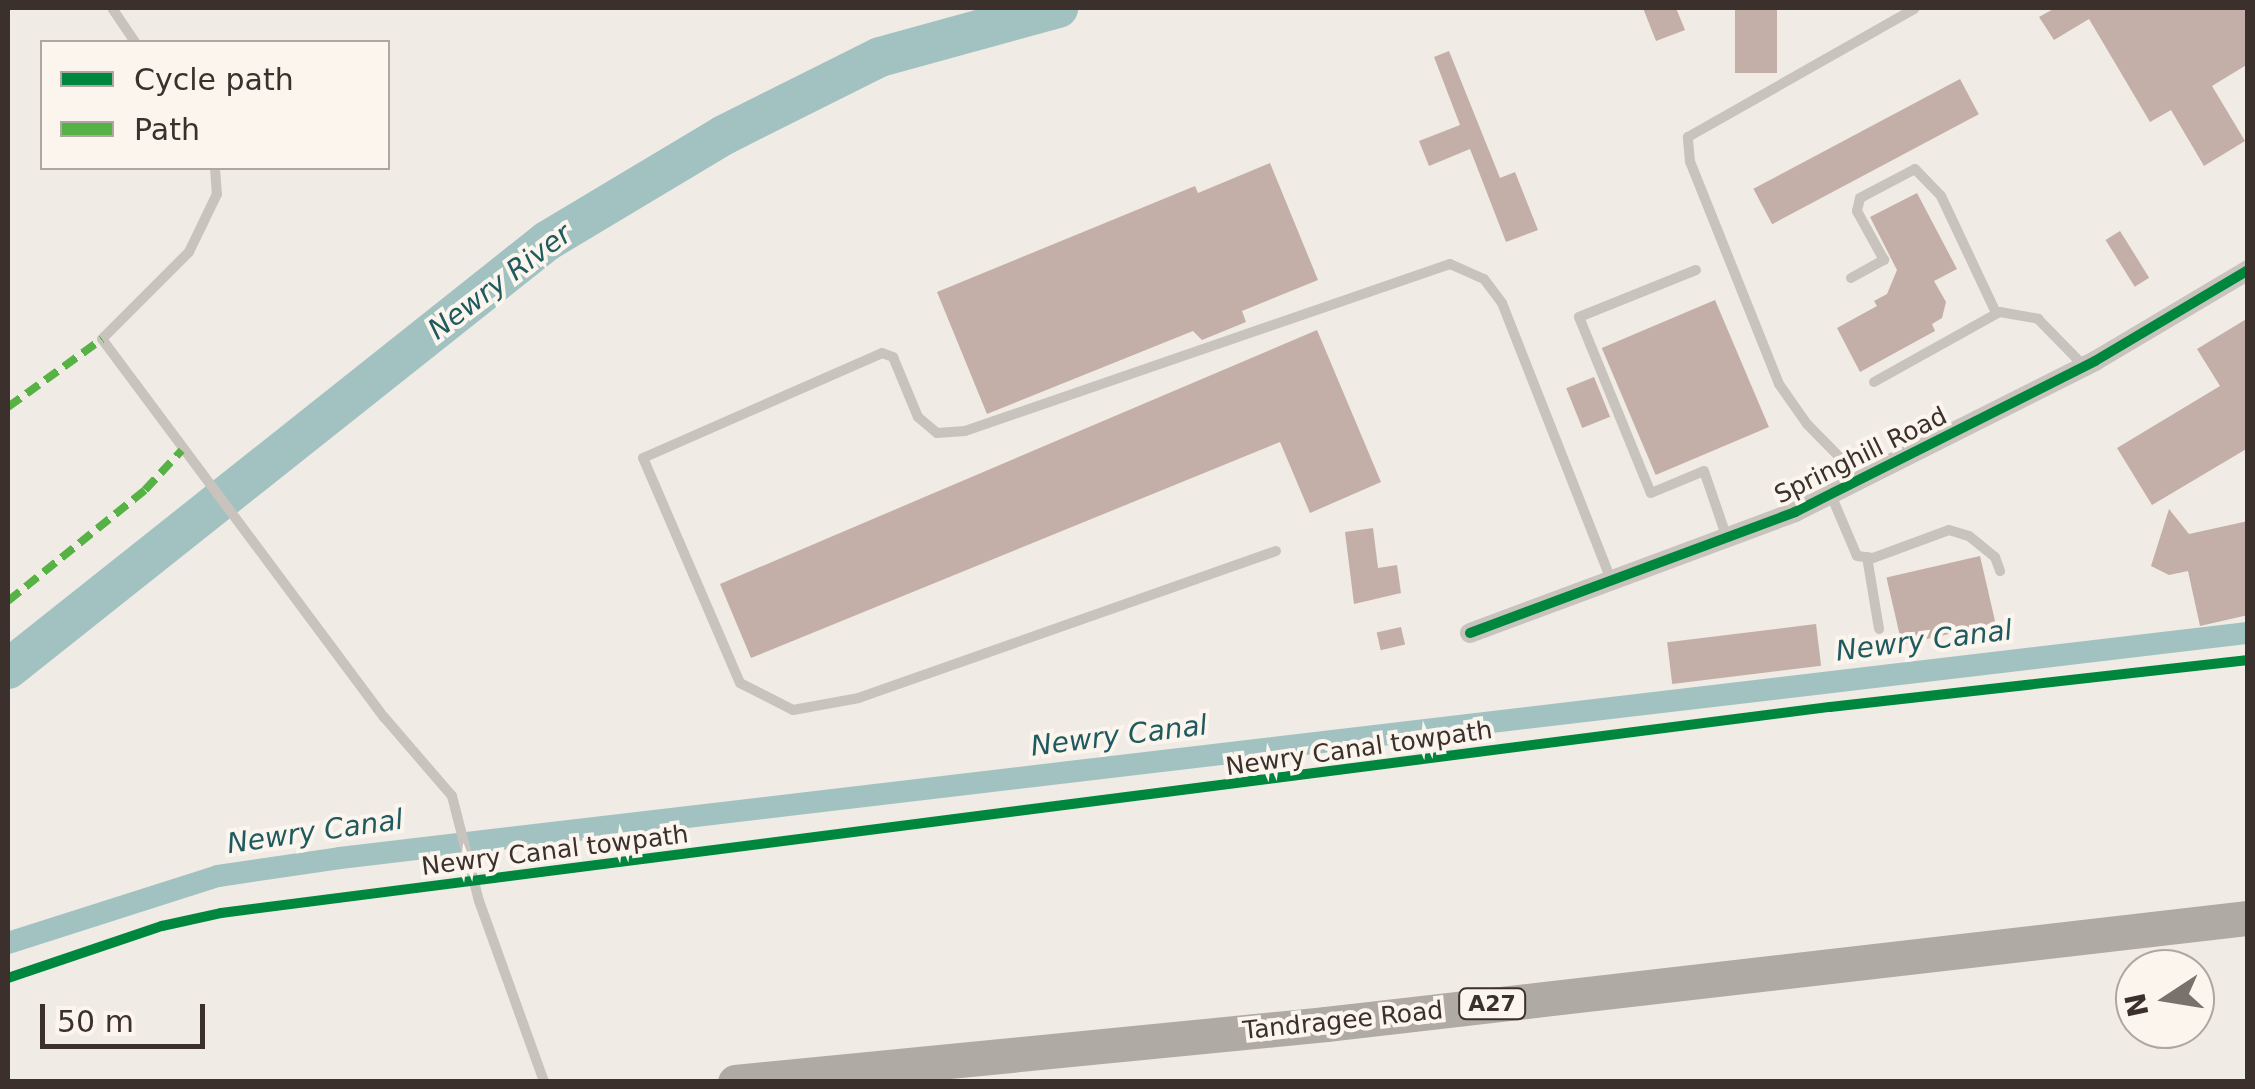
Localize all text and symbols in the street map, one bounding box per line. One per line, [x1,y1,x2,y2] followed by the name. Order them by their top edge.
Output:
[40,40,390,170] legend
[134,62,294,97] text: Cycle path
[134,112,200,147] text: Path
[422,217,578,347] water label: Newry River
[1770,401,1952,511] street label: Springhill Road
[1834,614,2014,668] water label: Newry Canal
[1029,709,1209,763] water label: Newry Canal
[1224,715,1494,783] street label: Newry Canal towpath
[225,803,405,861] water label: Newry Canal
[420,820,690,882] street label: Newry Canal towpath
[2115,949,2215,1049] north arrow
[45,984,210,1046] scale bar
[1457,987,1527,1021] road number: A27
[2119,990,2156,1020] text: N
[1241,996,1445,1046] street label: Tandragee Road
[57,1004,134,1039] text: 50 m

